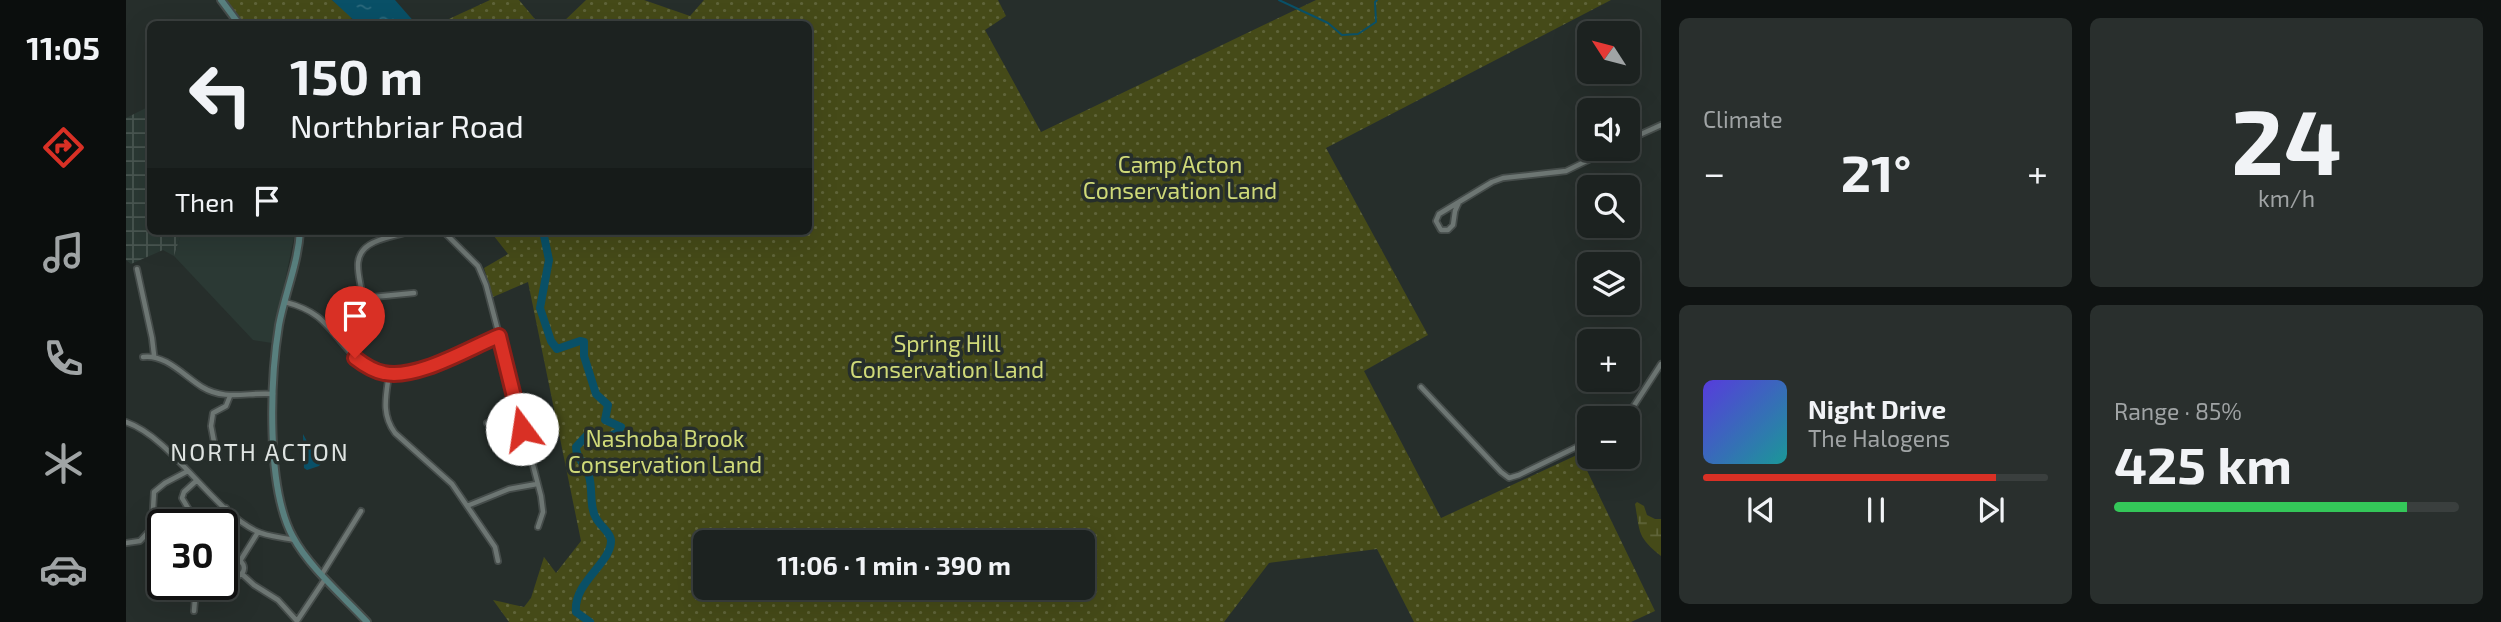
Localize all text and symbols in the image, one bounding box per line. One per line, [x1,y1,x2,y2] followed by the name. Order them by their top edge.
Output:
[1577,21,1640,84] north arrow
[1577,21,1640,469] map controls
[26,28,100,66] text: 11:05
[290,46,423,105] text: 150 m
[175,49,266,140] icon: left
[2231,84,2342,193] text: 24
[1577,98,1640,161] button: sound
[1703,105,1783,133] text: Climate
[290,106,524,144] text: Northbriar Road
[39,123,88,172] icon: directions
[1841,140,1911,202] text: 21°
[1703,149,1725,195] text: −
[2027,149,2048,195] text: +
[1083,150,1277,204] park label: Camp Acton Conservation Land
[1577,175,1640,238] button: search
[248,182,286,220] icon: arrive
[2258,184,2315,212] text: km/h
[175,186,234,217] text: Then
[39,228,88,277] icon: music
[1577,252,1640,315] button: layers
[325,286,385,358] pin
[336,297,374,335] icon: arrive
[850,329,1044,383] park label: Spring Hill Conservation Land
[1577,329,1640,392] button: +
[39,334,88,383] icon: phone
[485,392,559,466] position arrow
[1808,393,1946,424] text: Night Drive
[2114,397,2242,425] text: Range · 85%
[1577,406,1640,469] button: −
[568,424,762,478] park label: Nashoba Brook Conservation Land
[1808,424,1950,452] text: The Halogens
[2114,432,2292,494] text: 425 km
[170,437,350,466] district label: NORTH ACTON
[39,439,88,488] icon: climate
[1742,491,1780,529] icon: previous
[1857,491,1895,529] icon: pause
[1972,491,2010,529] icon: next
[147,509,238,600] speed limit sign: 30
[39,545,88,594] icon: car
[777,549,1011,580] text: 11:06 · 1 min · 390 m

